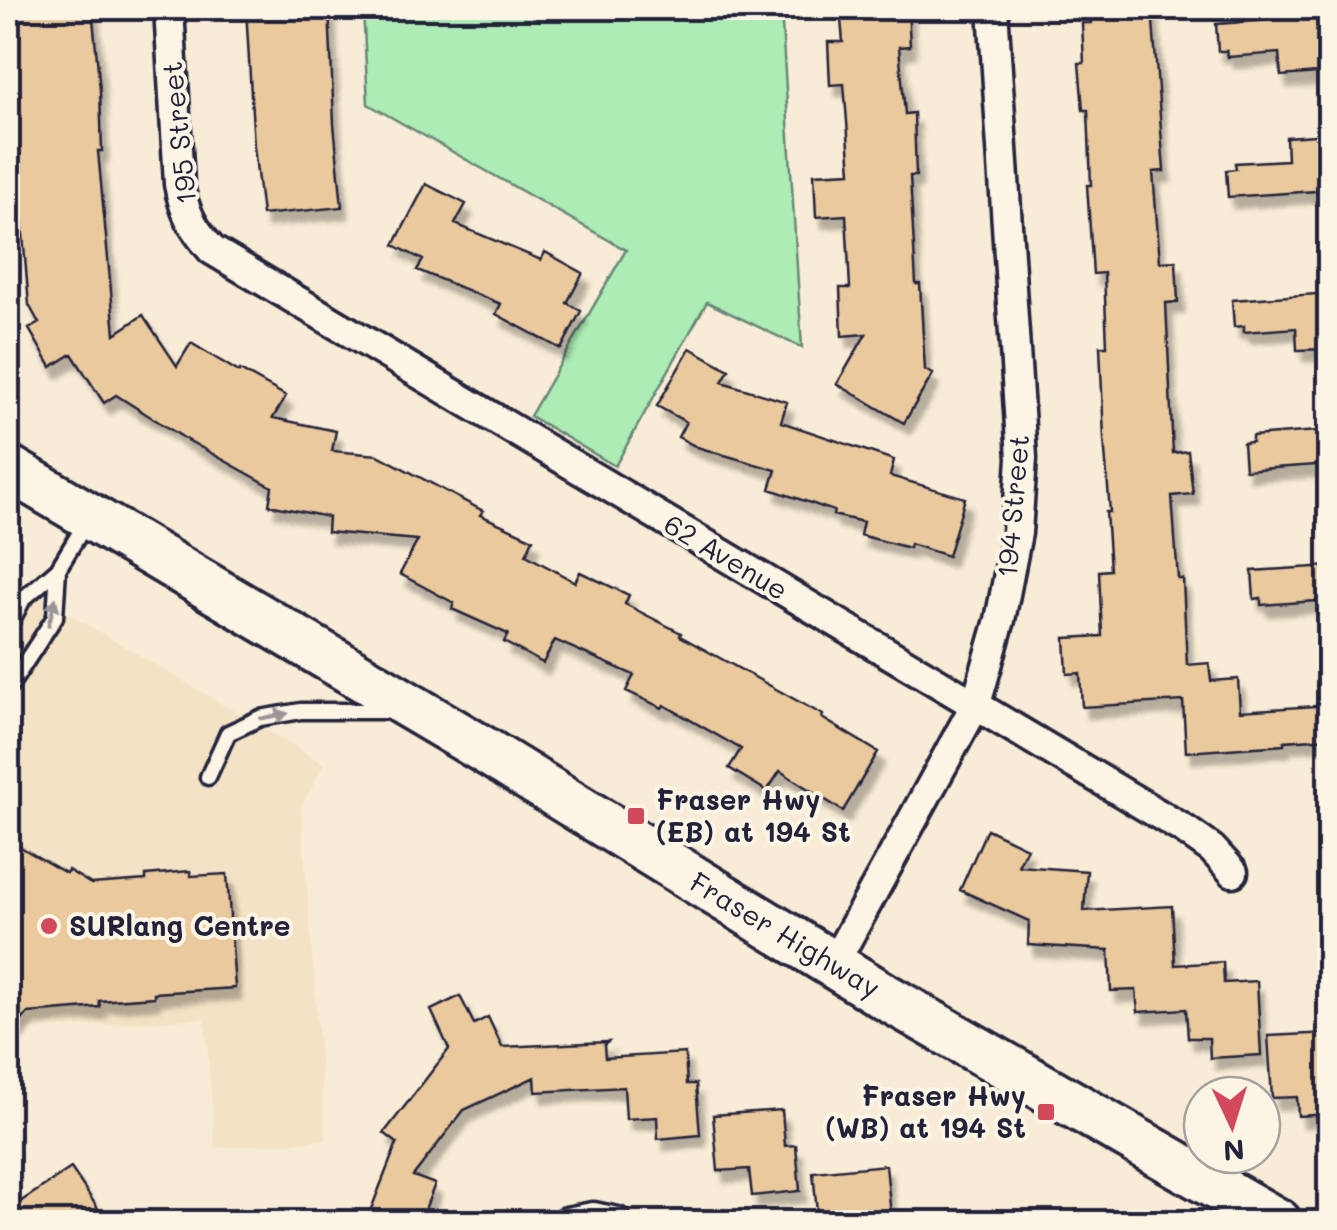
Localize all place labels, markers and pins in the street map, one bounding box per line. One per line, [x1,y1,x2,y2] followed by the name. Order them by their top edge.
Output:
[656,781,851,849] place label: Fraser Hwy (EB) at 194 St
[625,805,647,827] marker: Fraser Hwy (EB) at 194 St
[69,907,290,943] place label: SURlang Centre
[38,915,60,937] marker: SURlang Centre
[825,1077,1026,1145] place label: Fraser Hwy (WB) at 194 St
[1035,1101,1057,1123] marker: Fraser Hwy (WB) at 194 St

